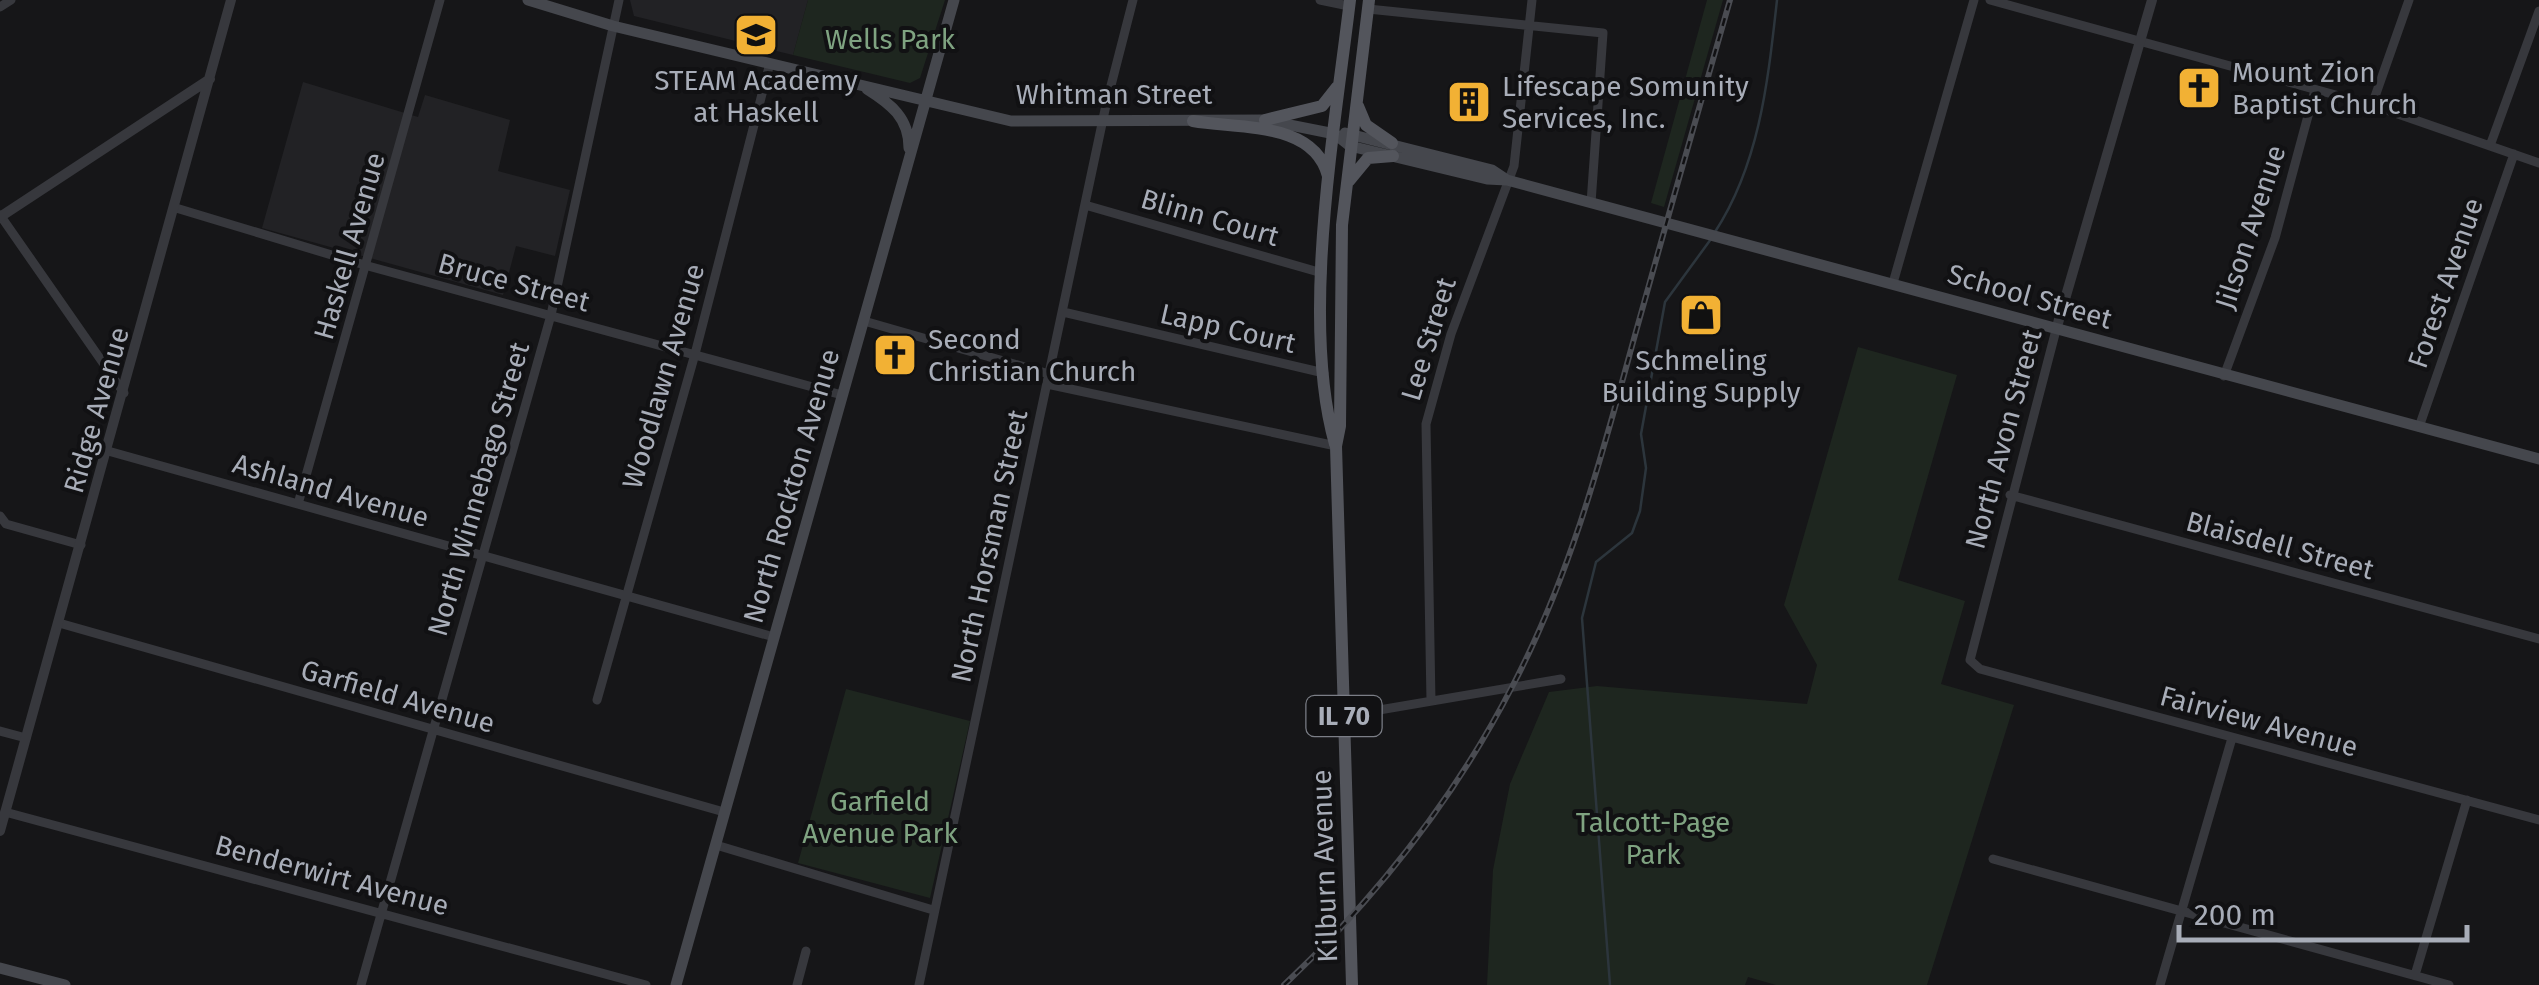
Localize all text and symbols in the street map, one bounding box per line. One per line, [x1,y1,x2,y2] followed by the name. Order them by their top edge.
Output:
[733,12,779,58] school or university icon: STEAM Academy at Haskell
[825,23,956,56] park label: Wells Park
[2232,56,2417,121] place label: Mount Zion Baptist Church
[654,64,858,129] place label: STEAM Academy at Haskell
[2176,65,2222,111] church icon: Mount Zion Baptist Church
[1502,70,1749,135] place label: Lifescape Somunity Services, Inc.
[1016,78,1213,111] street label: Whitman Street
[1446,79,1492,125] building icon: Lifescape Somunity Services, Inc.
[2208,141,2293,313] street label: Jilson Avenue
[307,149,392,344] street label: Haskell Avenue
[1137,182,1284,253] street label: Blinn Court
[2401,194,2490,373] street label: Forest Avenue
[434,246,594,319] street label: Bruce Street
[1944,257,2117,336] street label: School Street
[616,260,711,492] street label: Woodlawn Avenue
[1394,273,1463,405] street label: Lee Street
[1678,292,1724,338] shop icon: Schmeling Building Supply
[1157,297,1300,360] street label: Lapp Court
[57,323,136,497] street label: Ridge Avenue
[928,323,1137,388] place label: Second Christian Church
[1958,325,2049,553] street label: North Avon Street
[872,332,918,378] church icon: Second Christian Church
[421,337,537,640] street label: North Winnebago Street
[1602,344,1801,409] place label: Schmeling Building Supply
[737,345,846,627] street label: North Rockton Avenue
[944,406,1035,686] street label: North Horsman Street
[229,447,433,534] street label: Ashland Avenue
[2182,505,2378,587] street label: Blaisdell Street
[297,653,499,740] street label: Garfield Avenue
[2156,679,2361,764] street label: Fairview Avenue
[1306,696,1382,736] road number: IL 70
[1305,769,1344,963] street label: Kilburn Avenue
[802,785,958,850] park label: Garfield Avenue Park
[1576,806,1730,871] park label: Talcott-Page Park
[211,828,452,923] street label: Benderwirt Avenue
[2179,880,2466,942] scale bar
[2194,897,2276,933] text: 200 m

